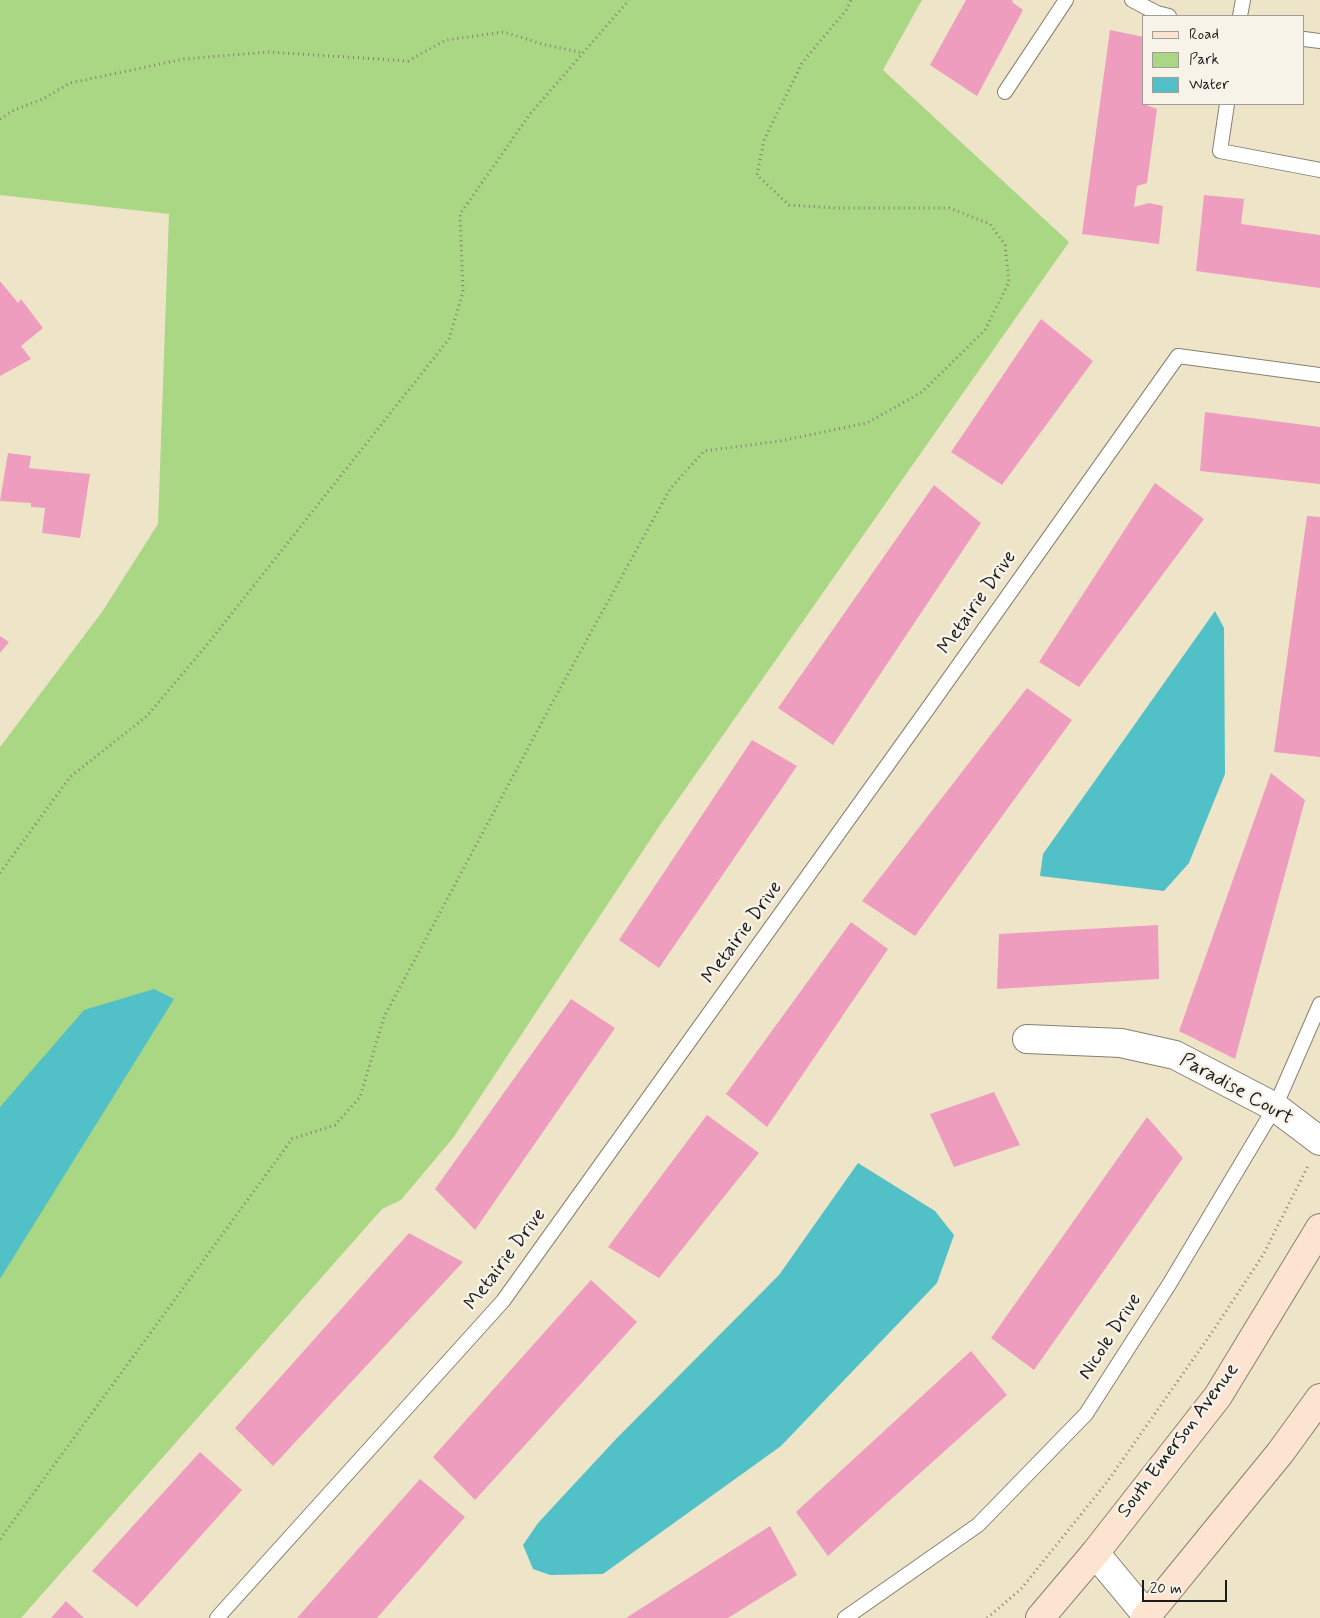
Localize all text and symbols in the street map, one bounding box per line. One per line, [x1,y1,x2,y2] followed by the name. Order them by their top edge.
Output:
[1142,15,1305,105] legend
[1189,25,1219,45] text: Road
[1189,50,1219,70] text: Park
[1189,75,1229,95] text: Water
[933,547,1023,659] street label: Metairie Drive
[698,877,788,989] street label: Metairie Drive
[1175,1049,1297,1131] street label: Paradise Court
[460,1204,552,1316] street label: Metairie Drive
[1074,1289,1148,1385] street label: Nicole Drive
[1113,1359,1245,1523] street label: South Emerson Avenue
[1145,1570,1230,1602] scale bar
[1150,1579,1182,1599] text: 20 m

